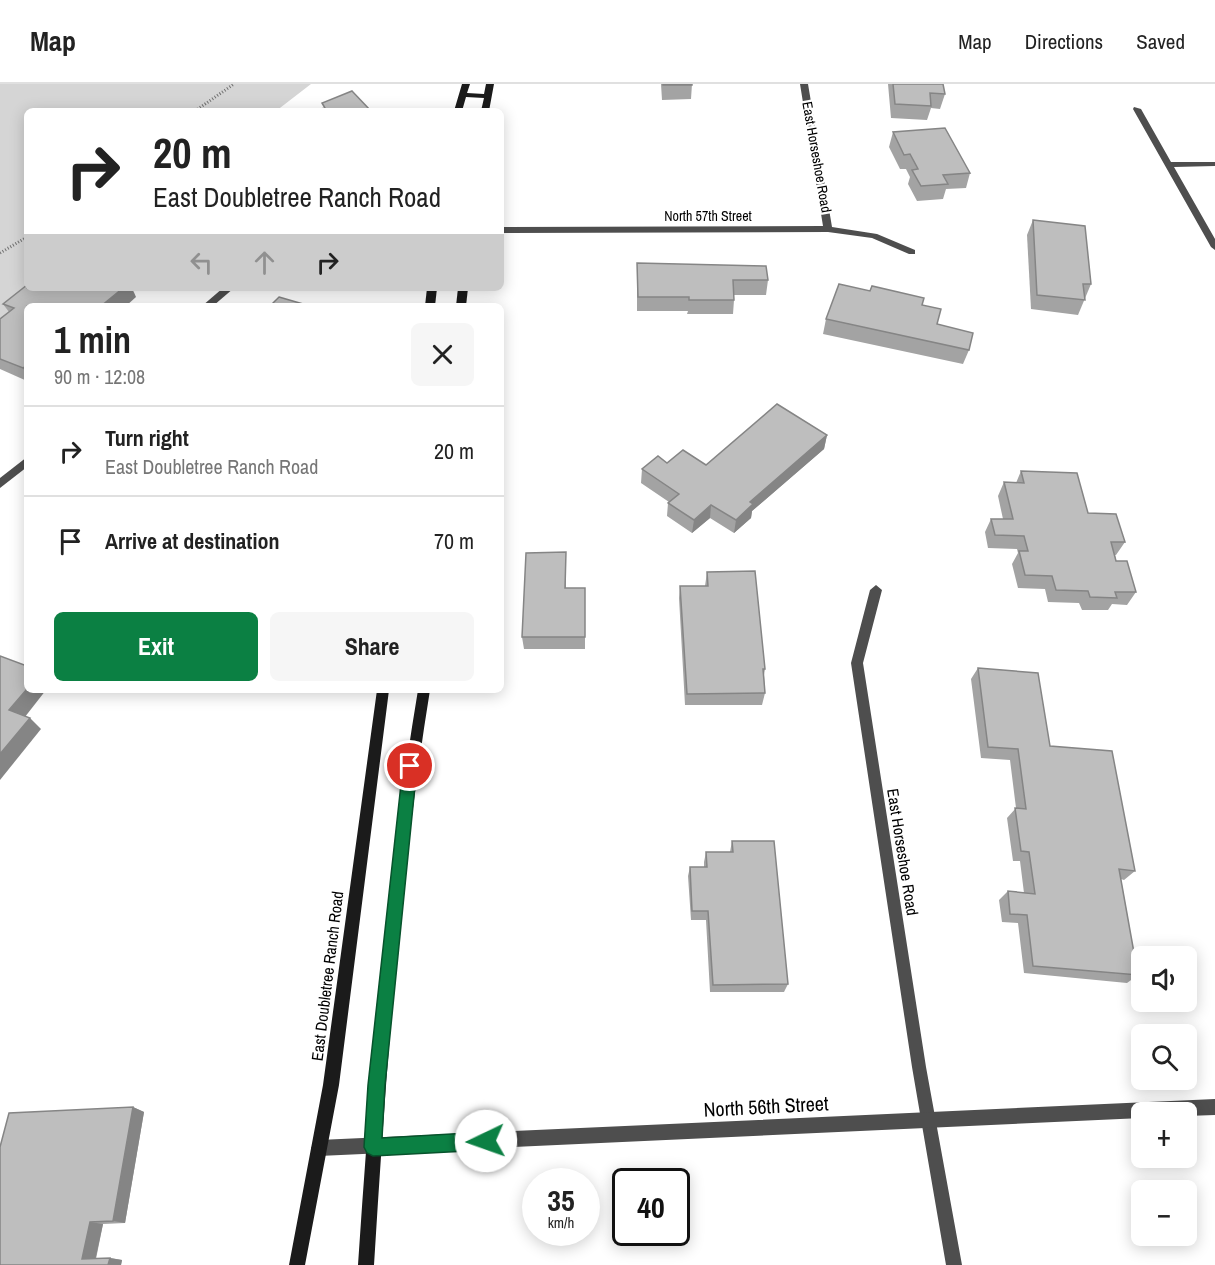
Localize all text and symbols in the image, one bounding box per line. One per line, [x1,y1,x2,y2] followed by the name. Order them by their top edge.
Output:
[30,22,76,60] text: Map
[958,27,992,56] text: Map
[1025,27,1103,56] text: Directions
[1136,27,1185,56] text: Saved
[798,100,836,214] street label: East Horseshoe Road
[153,125,232,181] text: 20 m
[54,132,132,210] icon: right
[153,179,441,215] text: East Doubletree Ranch Road
[664,207,752,225] street label: North 57th Street
[185,246,218,279] icon: left
[248,246,281,279] icon: ahead
[311,246,344,279] icon: right
[54,316,131,364] text: 1 min
[411,323,474,386] button: close
[54,363,145,390] text: 90 m · 12:08
[105,423,189,453] text: Turn right
[54,435,87,468] icon: right
[434,436,474,466] text: 20 m
[105,453,318,480] text: East Doubletree Ranch Road
[54,525,87,558] icon: arrive
[105,526,279,556] text: Arrive at destination
[434,526,474,556] text: 70 m
[54,612,258,681] button: Exit
[270,612,474,681] button: Share
[384,740,435,791] pin
[393,749,426,782] icon: arrive
[882,787,924,917] street label: East Horseshoe Road
[306,890,348,1062] street label: East Doubletree Ranch Road
[1131,946,1197,1246] map controls
[1131,946,1197,1012] button: sound
[1131,1024,1197,1090] button: search
[703,1089,830,1123] street label: North 56th Street
[1131,1102,1197,1168] button: +
[454,1109,518,1173] position arrow
[612,1168,690,1246] speed limit sign: 40
[547,1180,575,1220] text: 35
[1131,1180,1197,1246] button: −
[548,1212,574,1233] text: km/h

